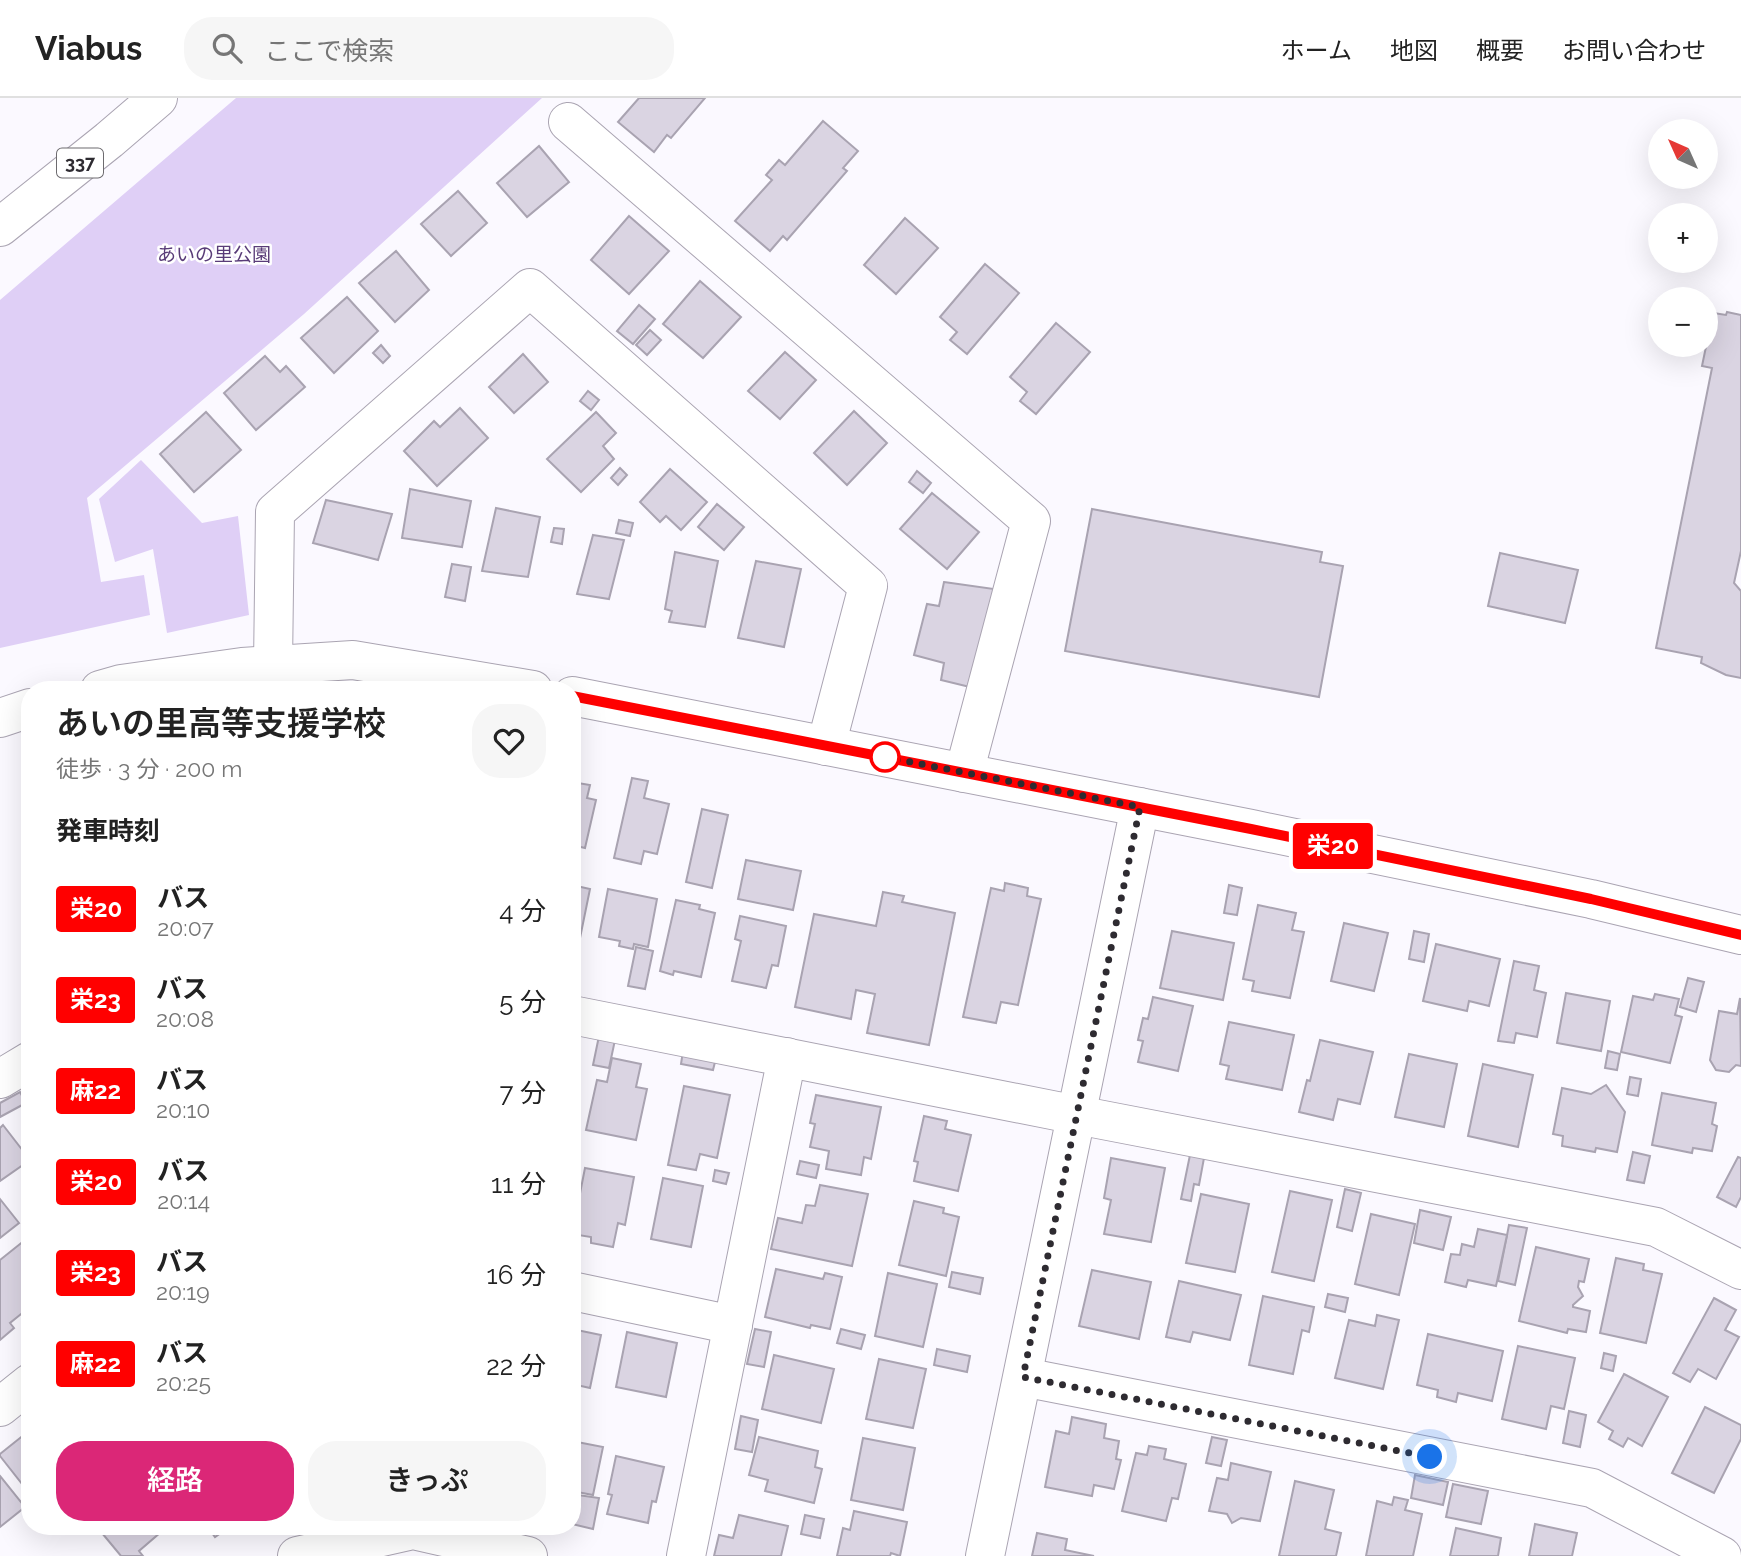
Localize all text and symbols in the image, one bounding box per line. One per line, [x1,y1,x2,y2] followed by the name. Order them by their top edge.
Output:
[184,17,674,80] search box
[35,29,142,68] text: Viabus
[208,29,246,67] icon: search
[264,36,394,66] text: ここで検索
[1281,36,1352,65] text: ホーム
[1390,36,1438,65] text: 地図
[1476,36,1524,65] text: 概要
[1562,36,1706,65] text: お問い合わせ
[1648,119,1718,189] north arrow
[1648,119,1718,357] map controls
[57,149,103,178] road number: 337
[1648,203,1718,273] button: +
[157,243,271,265] park label: あいの里公園
[1648,287,1718,357] button: −
[56,704,386,743] text: あいの里高等支援学校
[472,704,546,778] button: heart
[870,742,900,772] unlabelled marker
[56,755,242,782] text: 徒歩 · 3 分 · 200 m
[56,816,160,846] text: 発車時刻
[1293,823,1373,869] line badge: 栄20
[1307,831,1359,860] text: 栄20
[157,883,209,913] text: バス
[70,894,122,923] text: 栄20
[499,896,546,926] text: 4 分
[157,914,214,941] text: 20:07
[156,974,208,1004] text: バス
[70,985,121,1014] text: 栄23
[499,987,546,1017] text: 5 分
[156,1005,214,1032] text: 20:08
[156,1065,208,1095] text: バス
[70,1076,121,1105] text: 麻22
[499,1078,546,1108] text: 7 分
[156,1096,210,1123] text: 20:10
[157,1156,209,1186] text: バス
[70,1167,122,1196] text: 栄20
[491,1169,546,1199] text: 11 分
[157,1187,210,1214] text: 20:14
[156,1247,208,1277] text: バス
[70,1258,121,1287] text: 栄23
[487,1260,546,1290] text: 16 分
[156,1278,210,1305] text: 20:19
[156,1338,208,1368] text: バス
[70,1349,121,1378] text: 麻22
[486,1351,546,1381] text: 22 分
[156,1369,211,1396] text: 20:25
[1412,1439,1447,1474] your location
[56,1441,294,1521] button: 経路
[308,1441,546,1521] button: きっぷ

